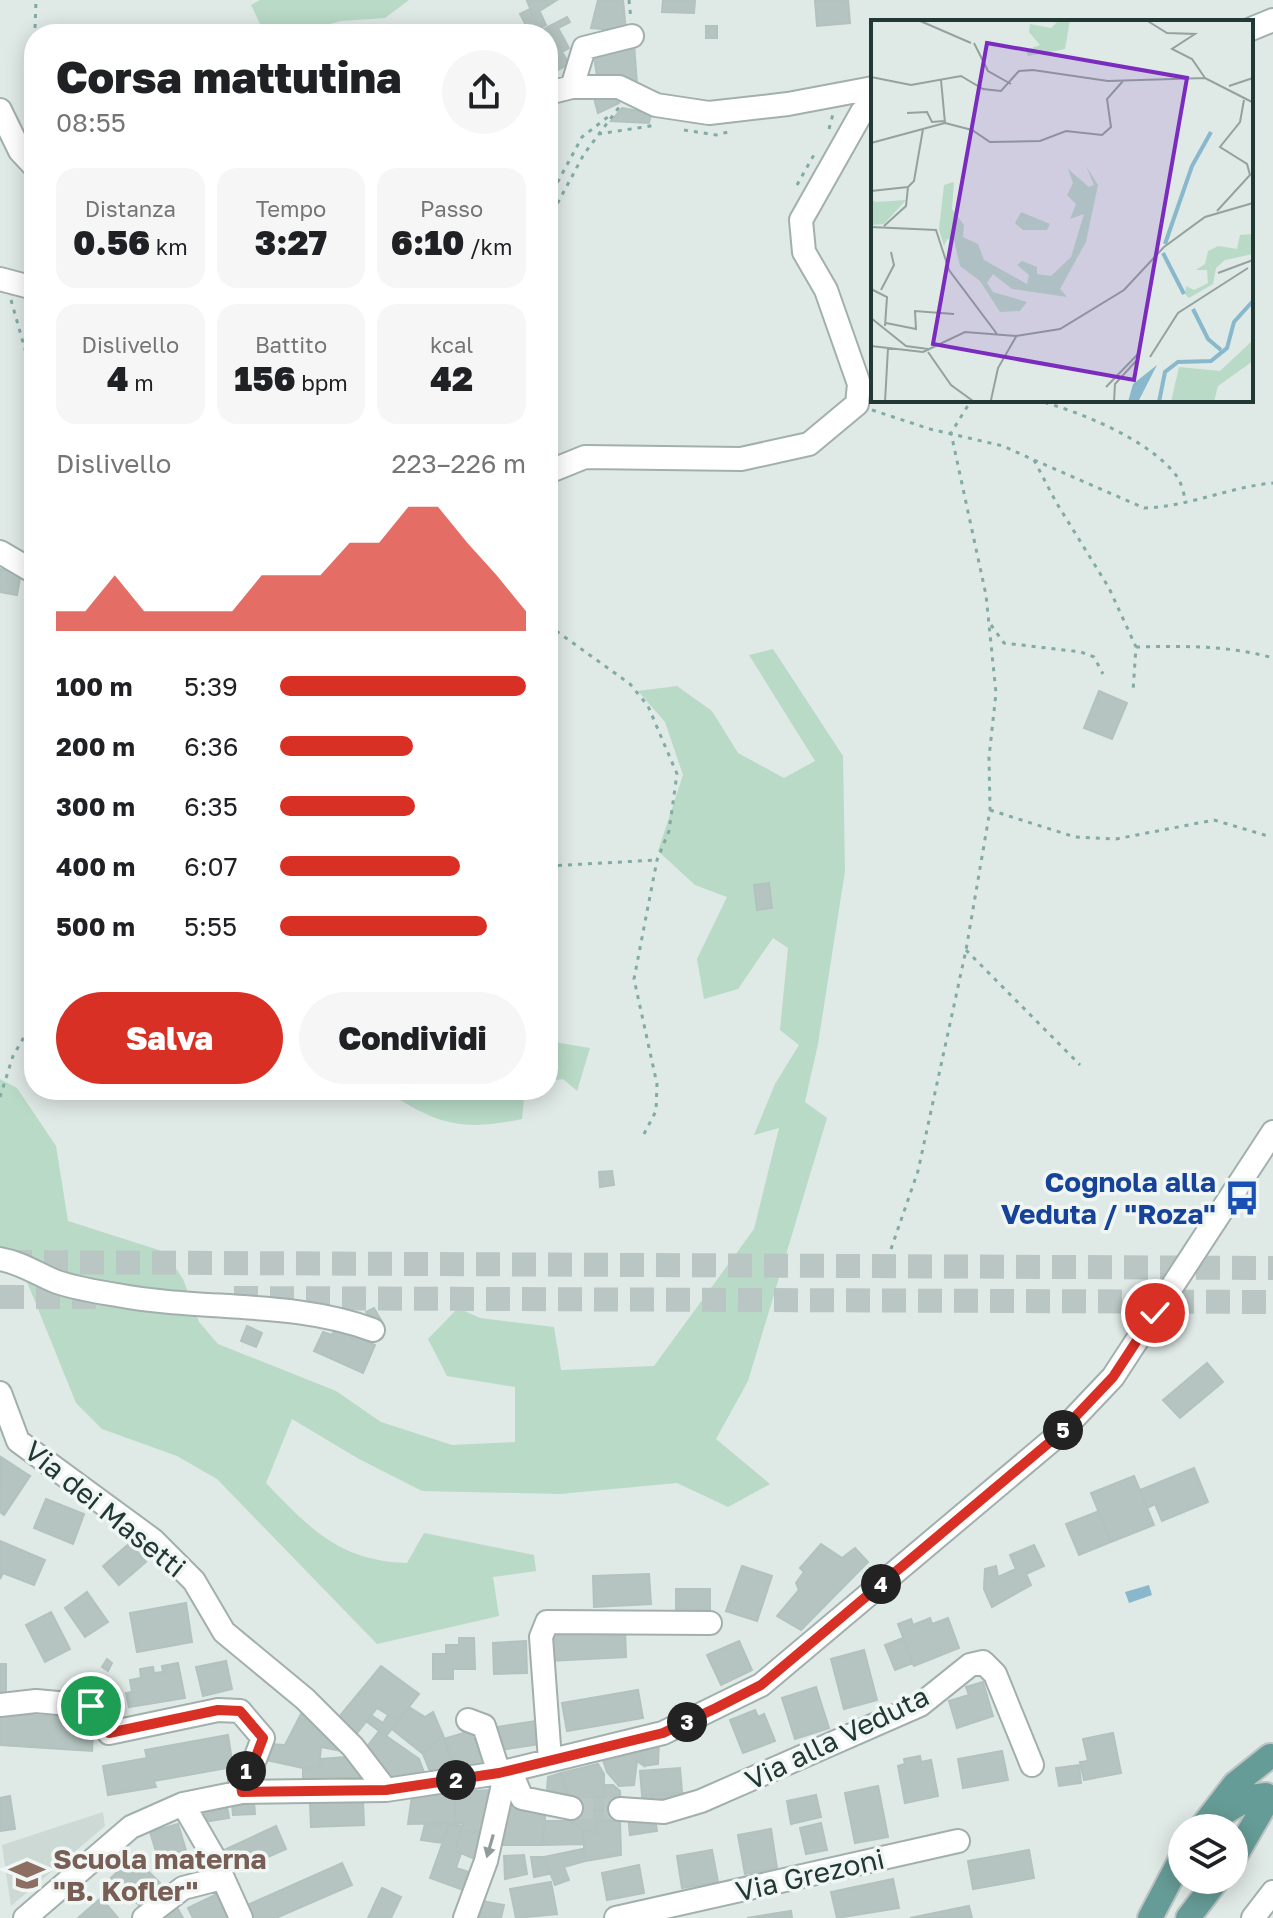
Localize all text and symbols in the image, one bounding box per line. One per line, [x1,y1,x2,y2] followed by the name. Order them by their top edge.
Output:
[871,20,1253,402] inset map
[56,50,402,103] text: Corsa mattutina
[442,50,526,134] button: share
[56,107,126,138] text: 08:55
[85,195,176,222] text: Distanza
[256,195,326,222] text: Tempo
[420,195,483,222] text: Passo
[73,222,150,262] text: 0.56
[255,222,327,262] text: 3:27
[391,222,465,262] text: 6:10
[150,233,188,260] text: km
[465,233,513,260] text: /km
[82,331,179,358] text: Dislivello
[255,331,327,358] text: Battito
[430,331,473,358] text: kcal
[107,358,129,398] text: 4
[234,358,296,398] text: 156
[430,358,473,398] text: 42
[129,369,154,396] text: m
[296,369,348,396] text: bpm
[56,448,171,479] text: Dislivello
[391,448,526,479] text: 223–226 m
[56,671,132,702] text: 100 m
[184,671,238,702] text: 5:39
[56,731,135,762] text: 200 m
[184,731,238,762] text: 6:36
[56,791,135,822] text: 300 m
[184,791,238,822] text: 6:35
[56,851,135,882] text: 400 m
[184,851,237,882] text: 6:07
[56,911,135,942] text: 500 m
[184,911,237,942] text: 5:55
[56,992,283,1084] button: Salva
[299,992,526,1084] button: Condividi
[1001,1165,1216,1230] place label: Cognola alla Veduta / "Roza"
[1223,1179,1261,1217] bus stop icon: Cognola alla Veduta / "Roza"
[1121,1279,1189,1347] pin
[1133,1291,1177,1335] icon: check
[1043,1410,1083,1450] pin: 5
[1056,1416,1070,1443] text: 5
[18,1434,193,1584] street label: Via dei Masetti
[861,1564,901,1604] pin: 4
[874,1570,888,1597] text: 4
[57,1672,125,1740] pin
[740,1679,934,1796] street label: Via alla Veduta
[69,1684,113,1728] icon: arrive
[667,1702,707,1742] pin: 3
[680,1708,694,1735] text: 3
[226,1751,266,1791] pin: 1
[240,1757,252,1784] text: 1
[436,1760,476,1800] pin: 2
[449,1766,463,1793] text: 2
[1168,1814,1248,1894] map controls
[1168,1814,1248,1894] button: layers
[483,1834,496,1858] one-way arrow
[732,1841,887,1908] street label: Via Grezoni
[53,1842,267,1907] place label: Scuola materna "B. Kofler"
[8,1856,46,1894] school or university icon: Scuola materna "B. Kofler"

